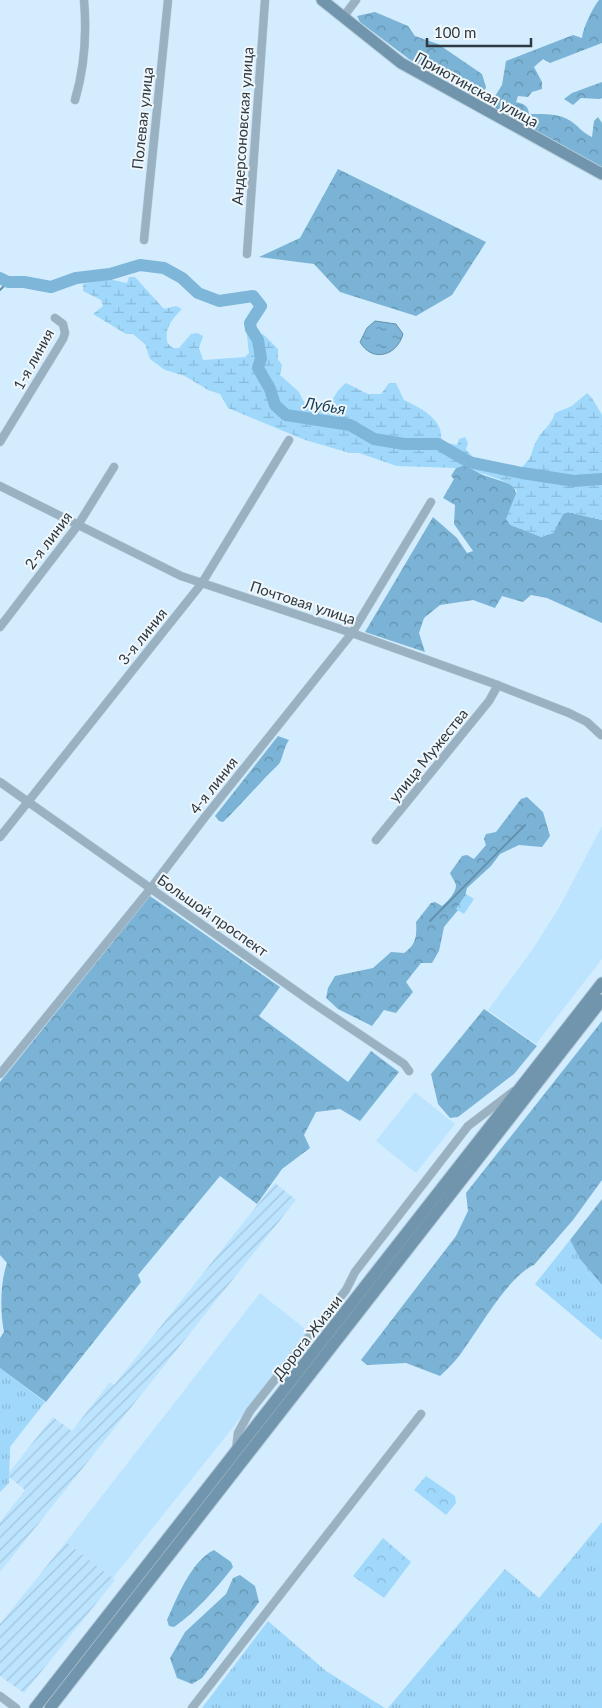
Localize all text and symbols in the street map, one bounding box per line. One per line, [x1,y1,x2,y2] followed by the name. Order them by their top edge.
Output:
[427,15,531,47] scale bar
[434,23,476,41] text: 100 m
[227,46,257,206] street label: Андерсоновская улица
[412,48,542,130] street label: Приютинская улица
[128,66,156,170] street label: Полевая улица
[9,325,57,393] street label: 1-я линия
[302,392,347,418] water label: Лубья
[21,508,75,572] street label: 2-я линия
[248,576,358,628] street label: Почтовая улица
[114,604,170,668] street label: 3-я линия
[385,704,471,806] street label: улица Мужества
[185,753,241,817] street label: 4-я линия
[154,870,272,960] street label: Большой проспект
[268,1291,346,1383] street label: Дорога Жизни

